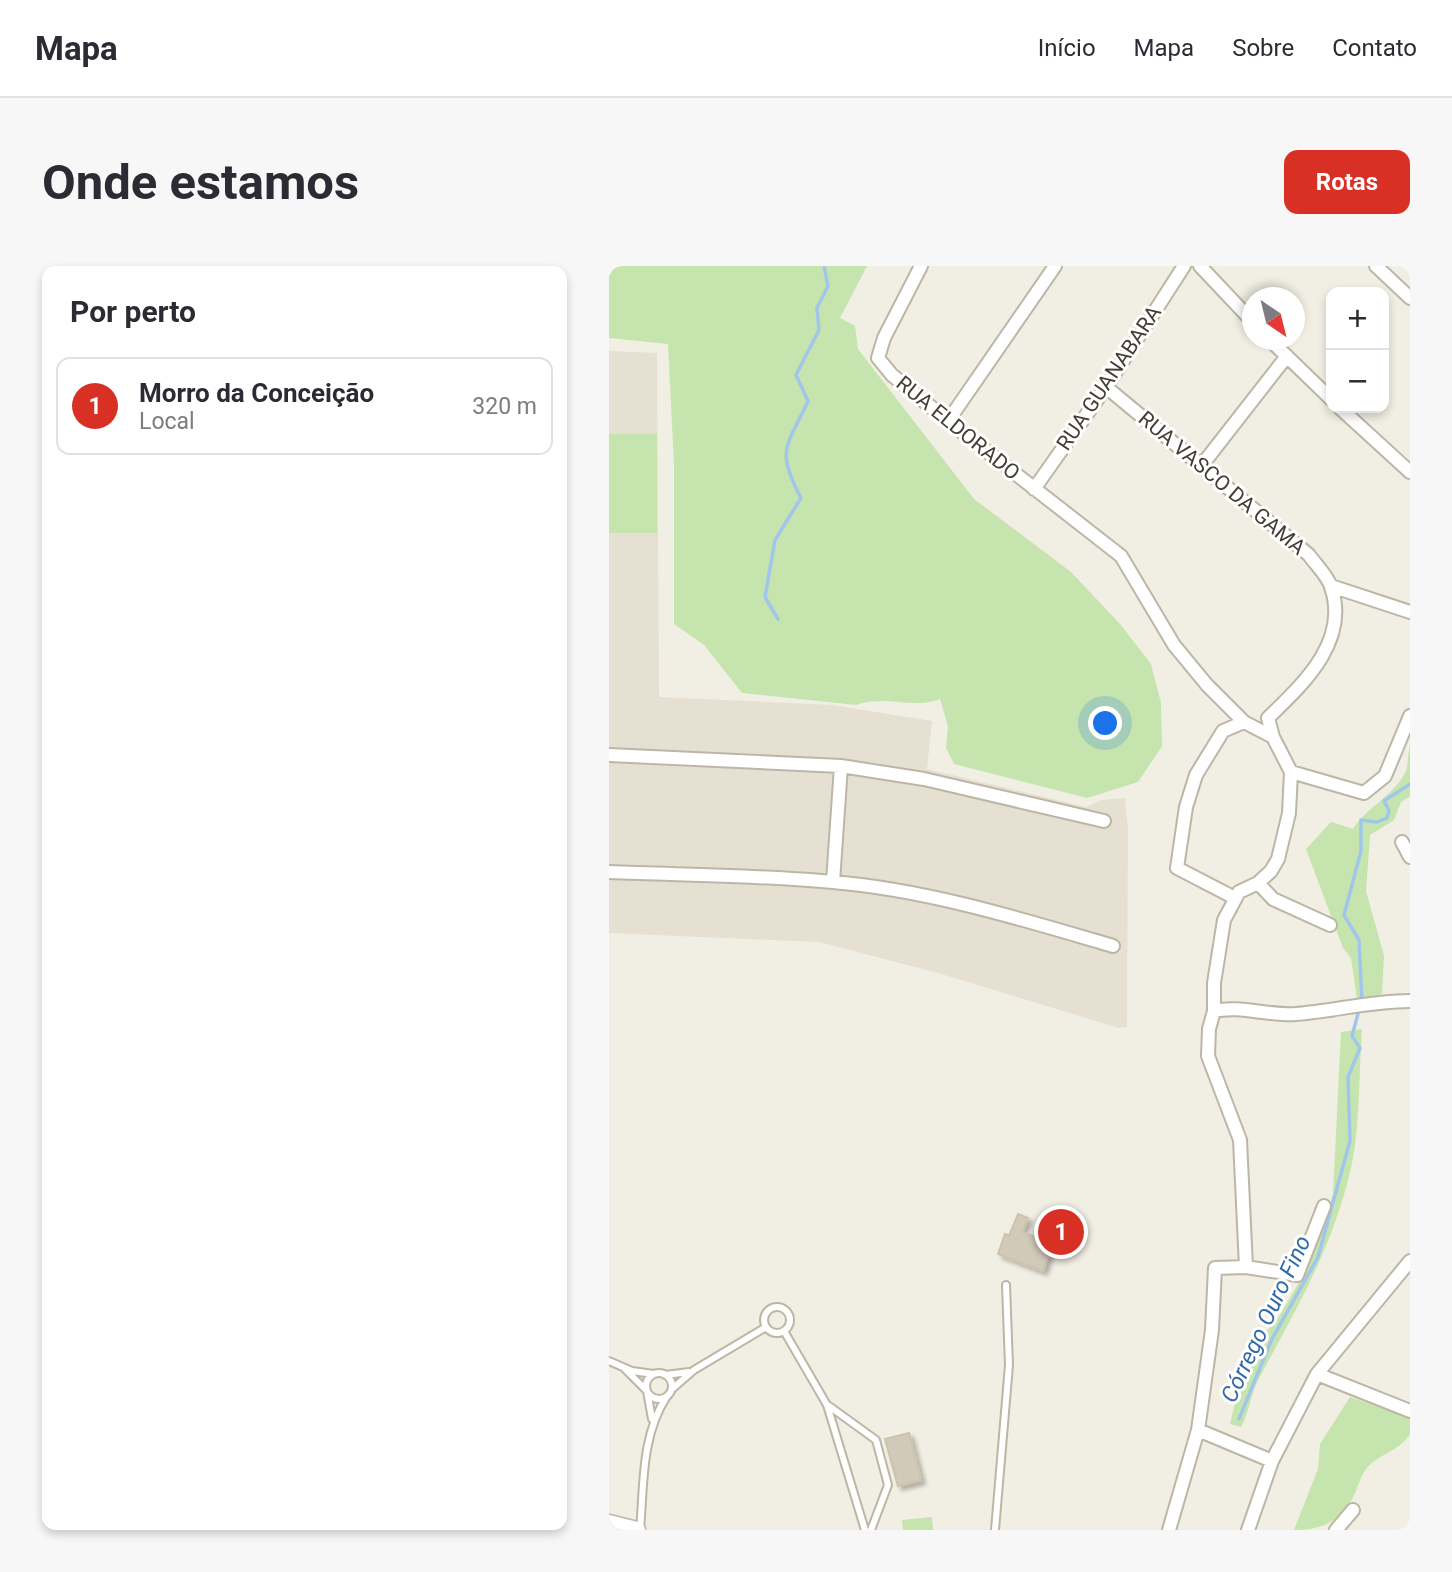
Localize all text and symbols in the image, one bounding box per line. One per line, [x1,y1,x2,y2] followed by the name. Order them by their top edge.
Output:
[35,29,118,68] text: Mapa
[1038,34,1096,62] text: Início
[1134,34,1194,62] text: Mapa
[1232,34,1294,62] text: Sobre
[1332,34,1417,62] text: Contato
[1284,150,1410,214] button: Rotas
[42,154,359,211] text: Onde estamos
[1242,287,1305,350] north arrow
[1326,287,1389,413] map controls
[1326,287,1389,350] button: +
[70,294,196,329] text: Por perto
[1052,301,1166,455] street label: RUA GUANABARA
[1326,350,1389,413] button: −
[892,371,1024,485] street label: RUA ELDORADO
[139,378,374,408] text: Morro da Conceição
[88,393,102,420] text: 1
[472,393,537,420] text: 320 m
[1134,406,1310,560] street label: RUA VASCO DA GAMA
[139,408,195,435] text: Local
[1088,706,1122,740] your location
[1038,1206,1084,1258] pin: 1
[1216,1231,1316,1407] water label: Córrego Ouro Fino

